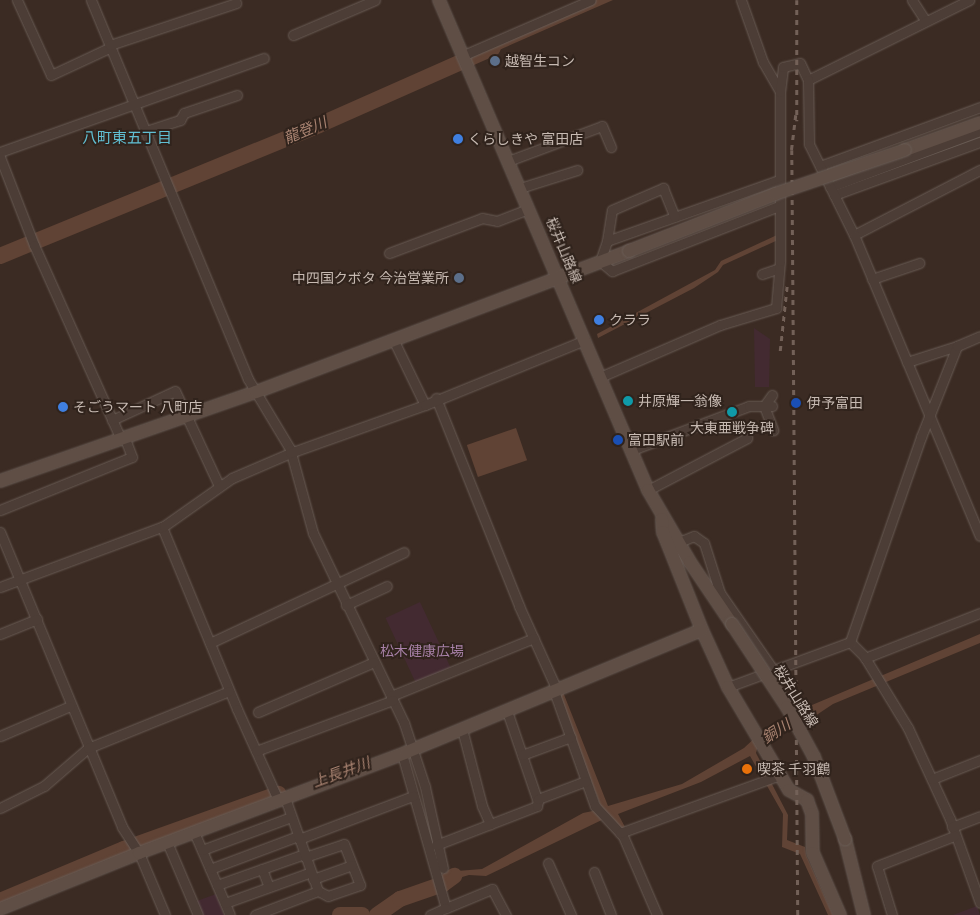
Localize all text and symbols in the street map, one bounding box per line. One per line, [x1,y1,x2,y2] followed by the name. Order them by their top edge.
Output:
[505,53,575,69] place label: 越智生コン
[489,55,501,67] marker: 越智生コン
[281,113,329,147] water label: 龍登川
[82,129,172,147] district label: 八町東五丁目
[468,131,583,147] place label: くらしきや 富田店
[452,133,464,145] marker: くらしきや 富田店
[543,215,585,285] street label: 桜井山路線
[292,270,449,286] place label: 中四国クボタ 今治営業所
[453,272,465,284] marker: 中四国クボタ 今治営業所
[609,312,651,328] place label: クララ
[593,314,605,326] marker: クララ
[638,393,722,409] place label: 井原輝一翁像
[622,395,634,407] marker: 井原輝一翁像
[807,395,863,411] place label: 伊予富田
[789,396,803,410] marker: 伊予富田
[73,399,202,415] place label: そごうマート 八町店
[57,401,69,413] marker: そごうマート 八町店
[726,406,738,418] marker: 大東亜戦争碑
[690,420,774,436] place label: 大東亜戦争碑
[628,432,684,448] place label: 富田駅前
[612,434,624,446] marker: 富田駅前
[380,643,464,659] park label: 松木健康広場
[770,662,822,730] street label: 桜井山路線
[759,715,793,747] water label: 銅川
[310,753,372,791] water label: 上長井川
[757,761,830,777] place label: 喫茶 千羽鶴
[741,763,753,775] marker: 喫茶 千羽鶴

